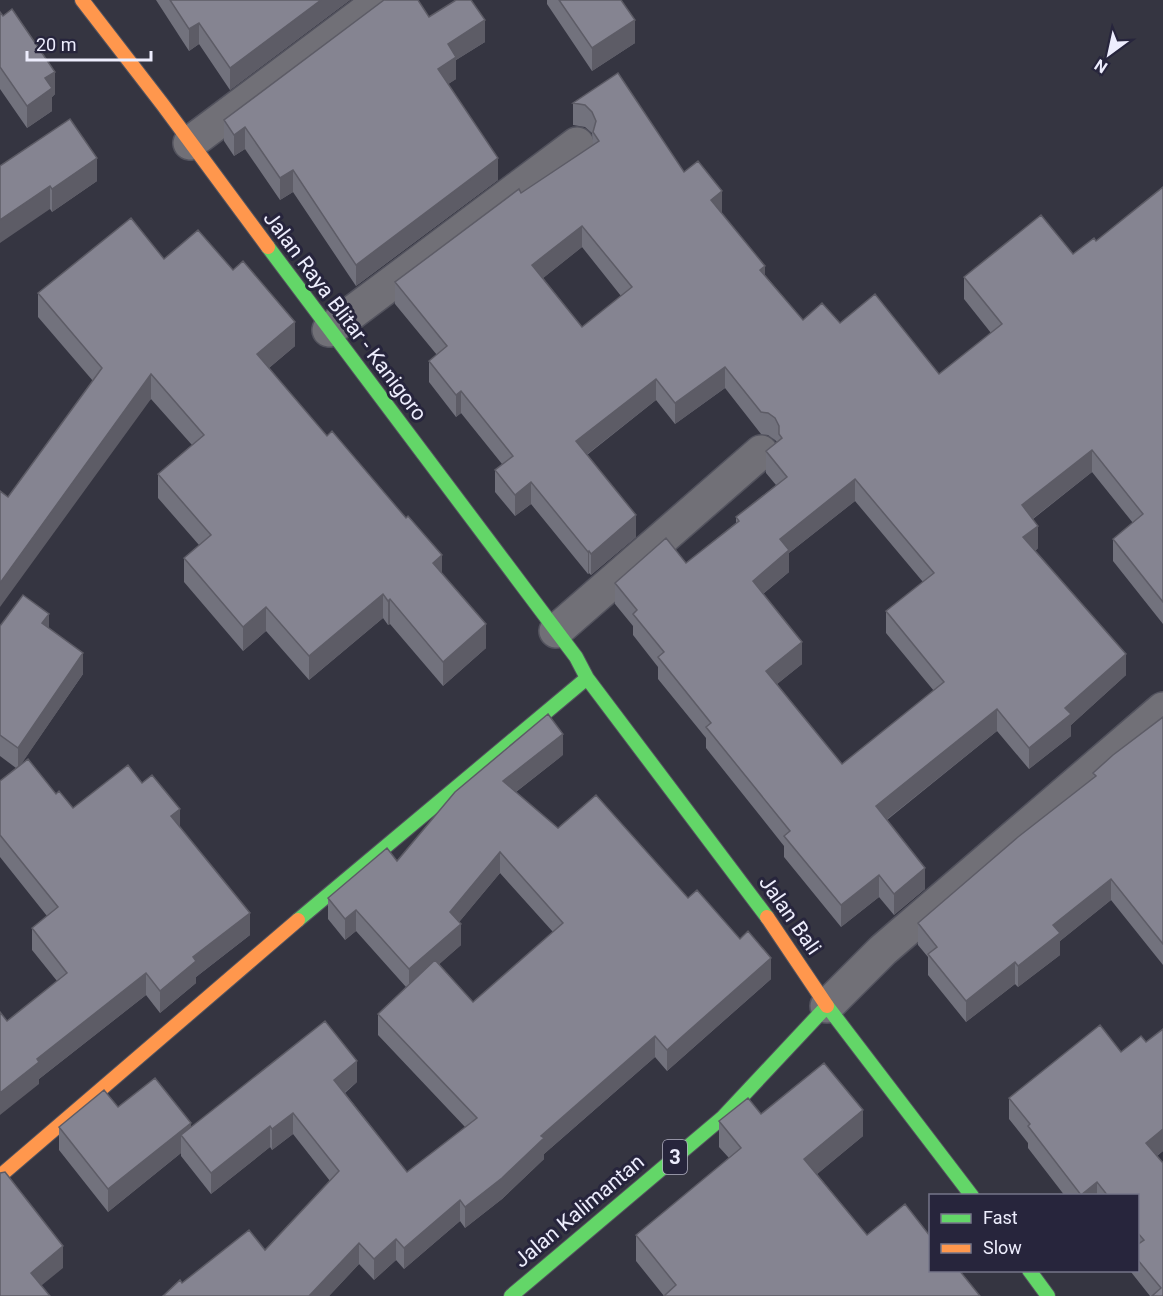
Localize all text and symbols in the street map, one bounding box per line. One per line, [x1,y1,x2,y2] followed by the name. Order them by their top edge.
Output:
[27,24,152,62] scale bar
[1079,24,1139,84] north arrow
[36,34,76,55] text: 20 m
[1091,55,1111,77] text: N
[258,207,432,425] street label: Jalan Raya Blitar - Kanigoro
[754,871,826,959] street label: Jalan Bali
[663,1140,687,1174] road number: 3
[509,1150,649,1272] street label: Jalan Kalimantan
[929,1194,1139,1272] legend
[983,1207,1018,1228] text: Fast
[983,1237,1022,1258] text: Slow

